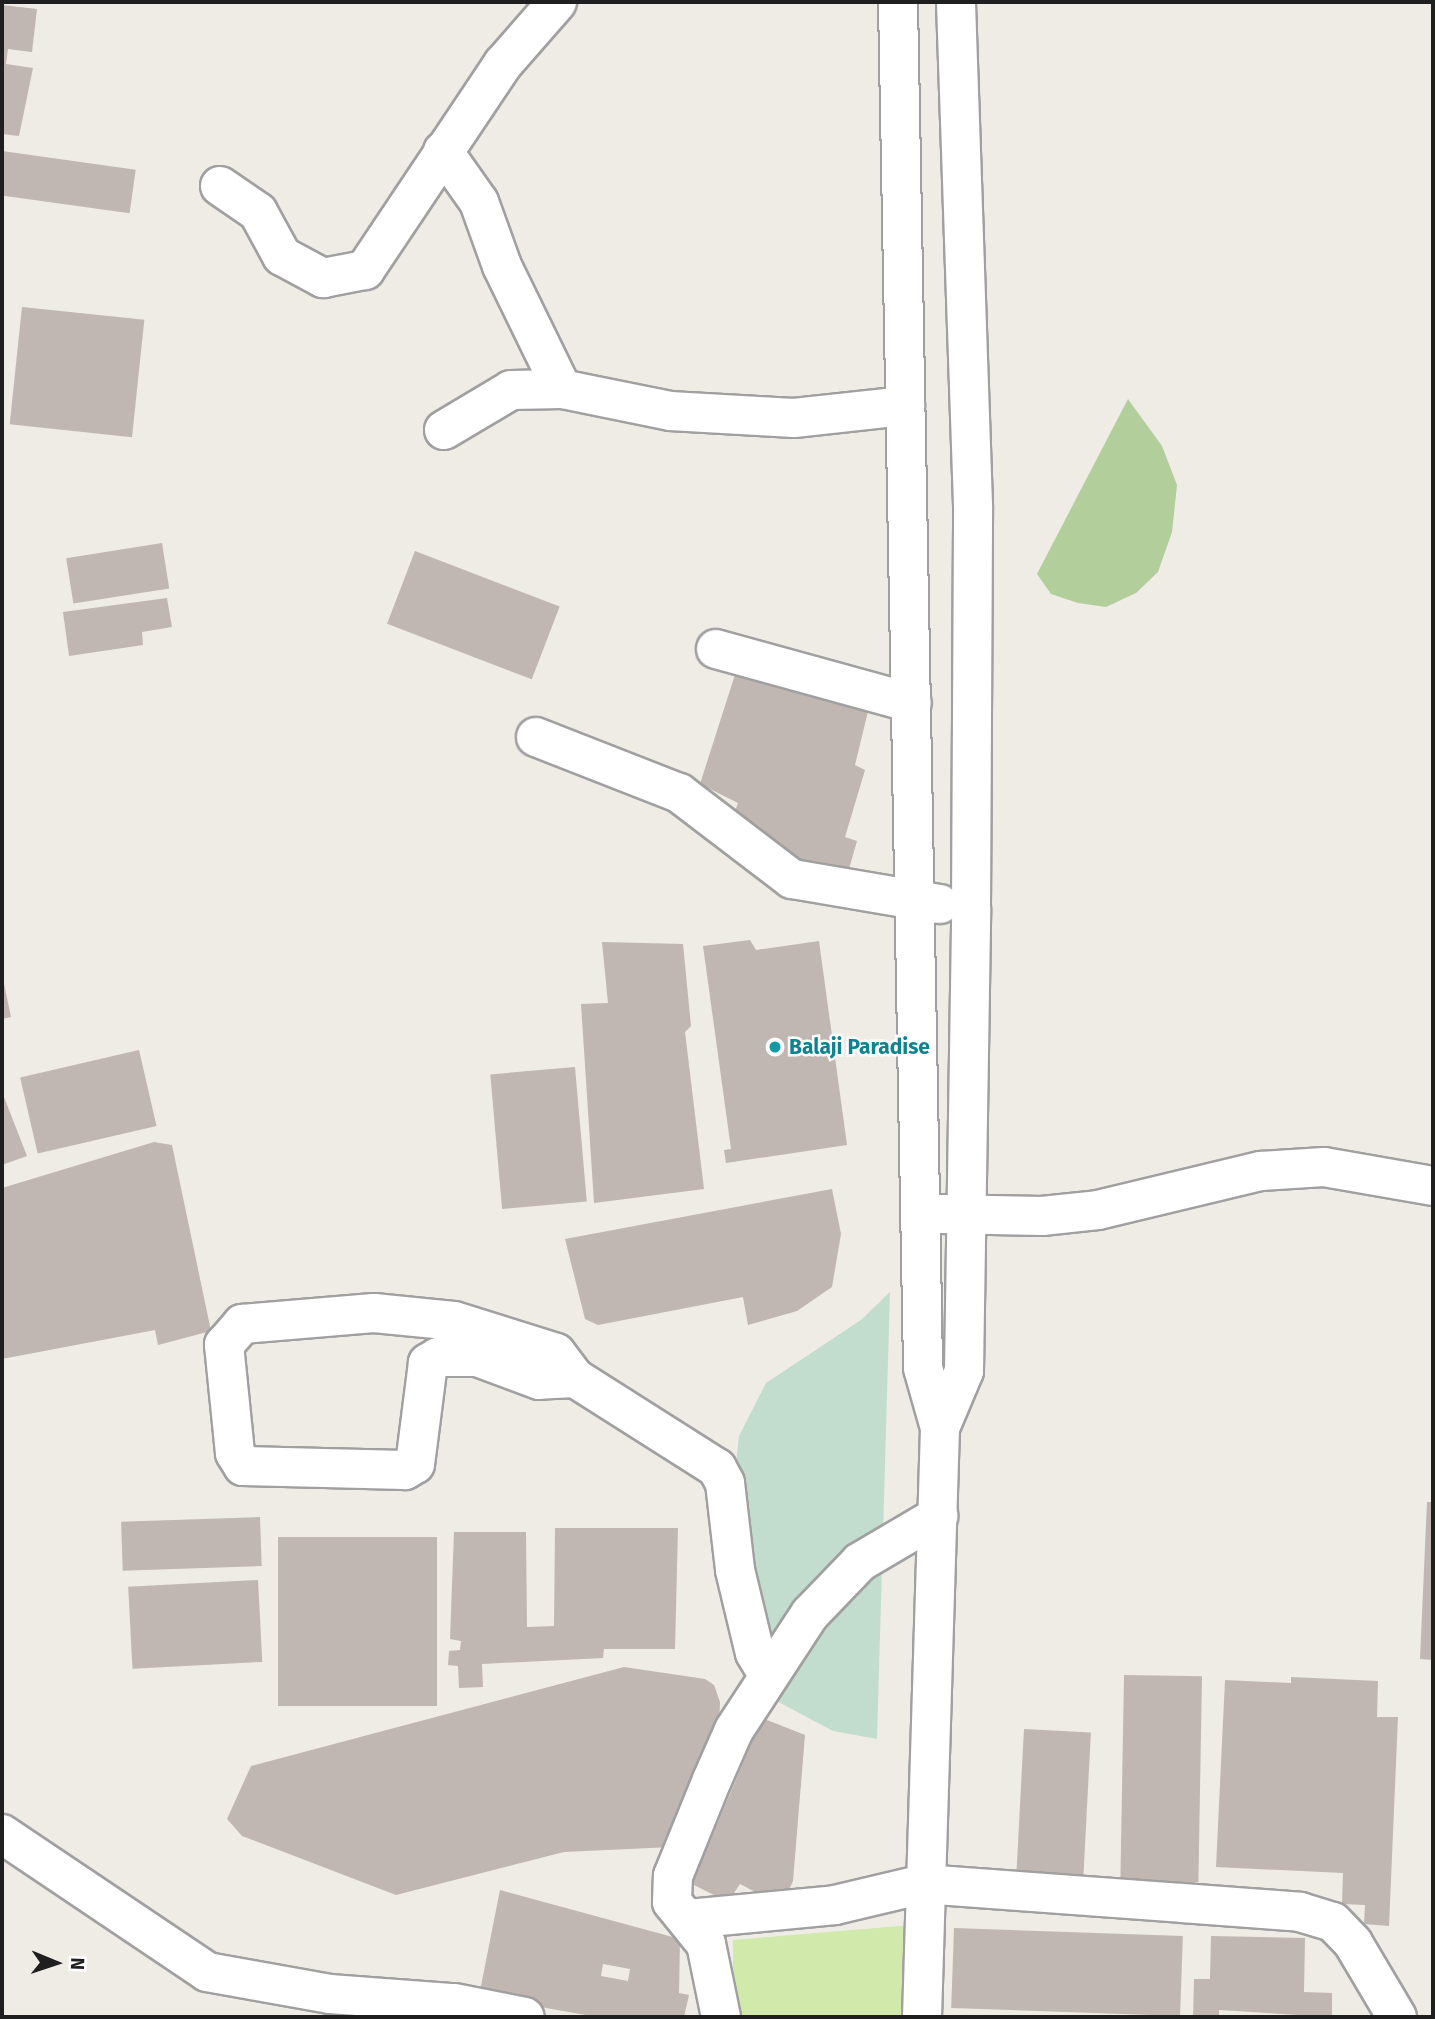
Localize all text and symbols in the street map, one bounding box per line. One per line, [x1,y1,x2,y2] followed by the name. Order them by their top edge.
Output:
[789,1034,930,1060] place label: Balaji Paradise
[767,1039,783,1055] marker: Balaji Paradise
[21,1928,91,1998] north arrow
[66,1957,89,1970] text: N

